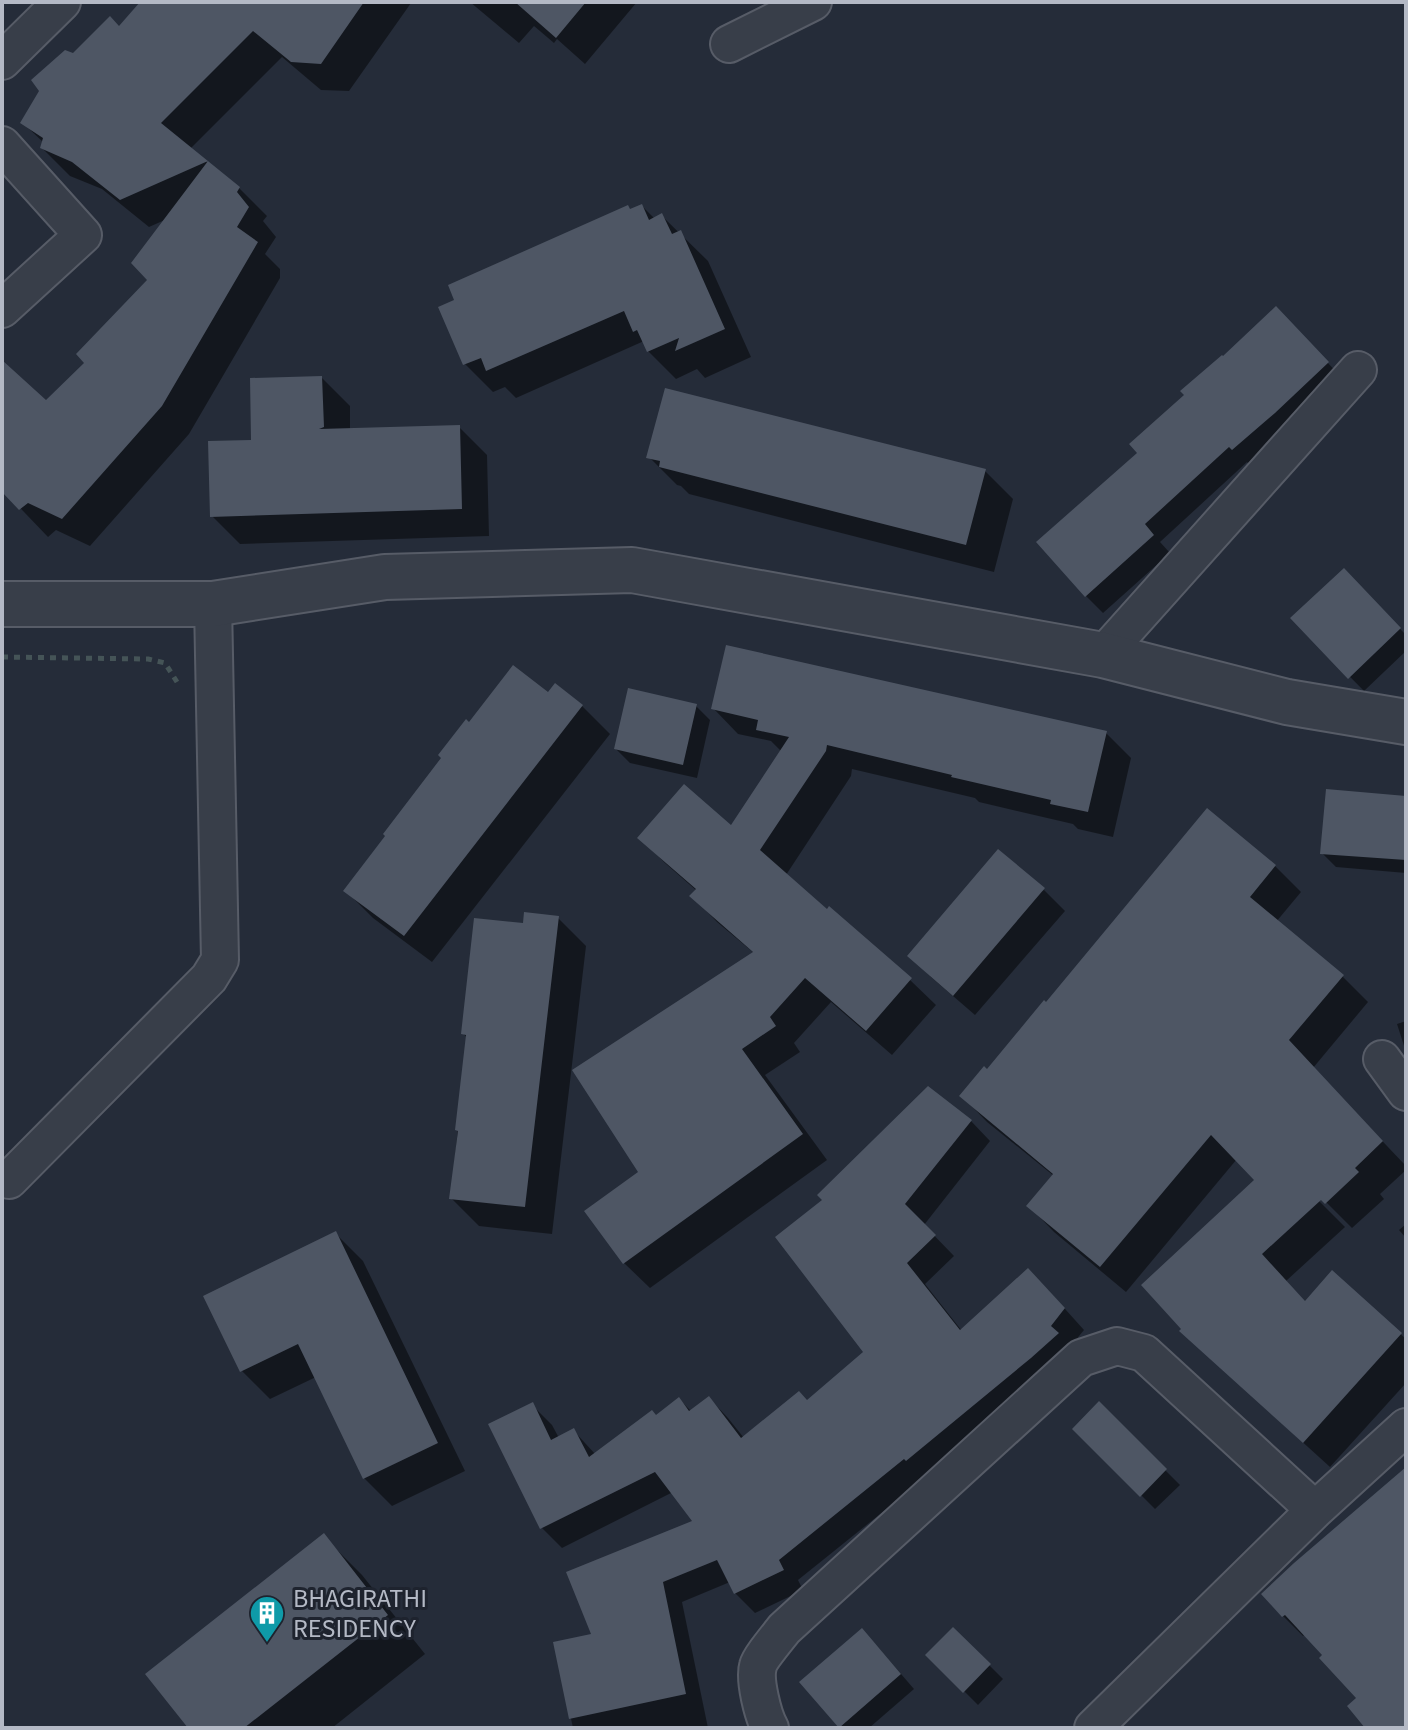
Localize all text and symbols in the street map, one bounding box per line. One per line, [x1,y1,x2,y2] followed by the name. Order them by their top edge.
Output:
[293,1580,427,1647] place label: BHAGIRATHI RESIDENCY
[248,1594,286,1644] building icon: BHAGIRATHI RESIDENCY

